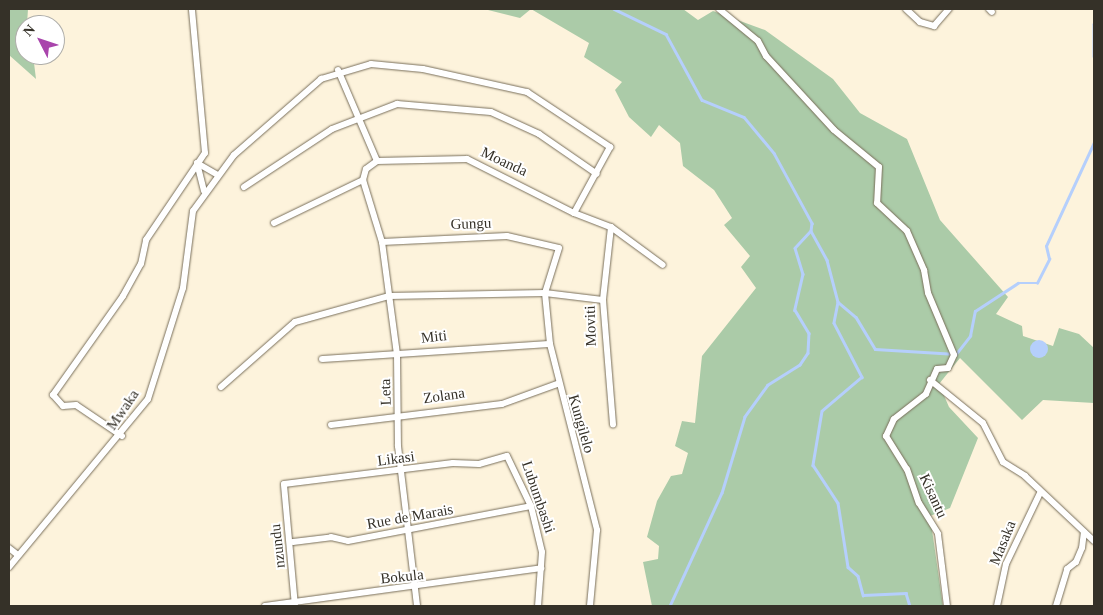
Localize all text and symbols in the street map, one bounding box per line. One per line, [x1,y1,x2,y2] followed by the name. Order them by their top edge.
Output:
[15,15,65,65] north arrow
[20,22,38,39] text: N
[478,143,530,181] street label: Moanda
[450,214,492,234] street label: Gungu
[581,305,601,347] street label: Moviti
[420,327,448,347] street label: Miti
[377,378,395,406] street label: Leta
[422,384,466,408] street label: Zolana
[103,386,143,434] street label: Mwaka
[564,393,598,455] street label: Kungilelo
[376,448,416,470] street label: Likasi
[517,459,559,535] street label: Lubumbashi
[915,471,951,521] street label: Kisantu
[365,501,455,533] street label: Rue de Marais
[986,518,1020,568] street label: Masaka
[267,523,289,569] street label: nzundu
[380,566,424,588] street label: Bokula

